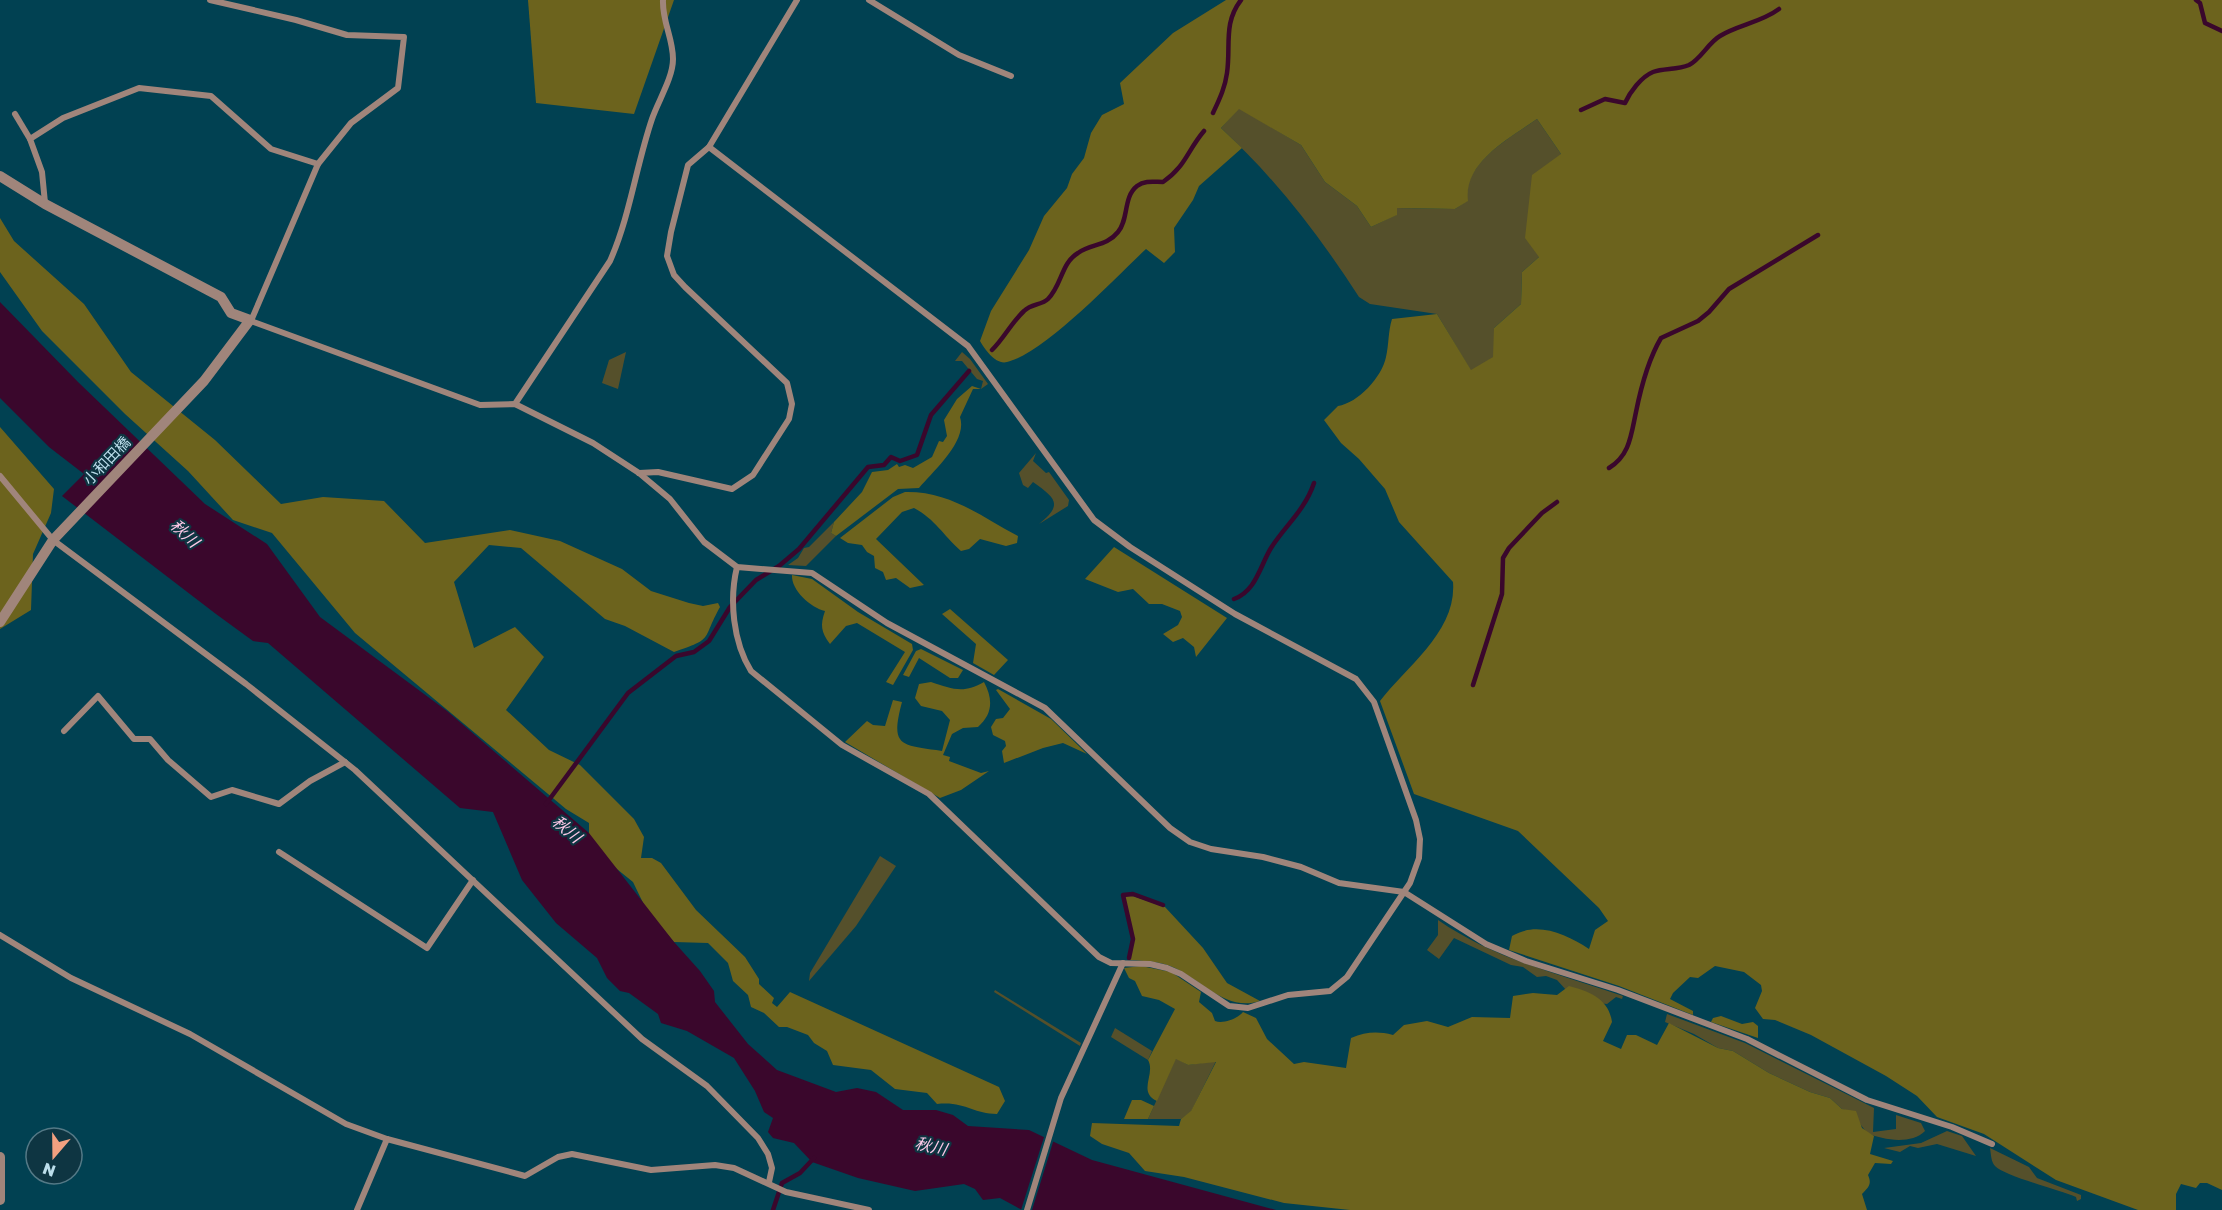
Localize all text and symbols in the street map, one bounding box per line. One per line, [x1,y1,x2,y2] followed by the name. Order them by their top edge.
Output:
[79,432,134,488] street label: 小和田橋
[166,515,205,553] water label: 秋川
[548,811,587,848] water label: 秋川
[24,1126,84,1186] north arrow
[913,1133,951,1160] water label: 秋川
[40,1159,58,1182] text: N

